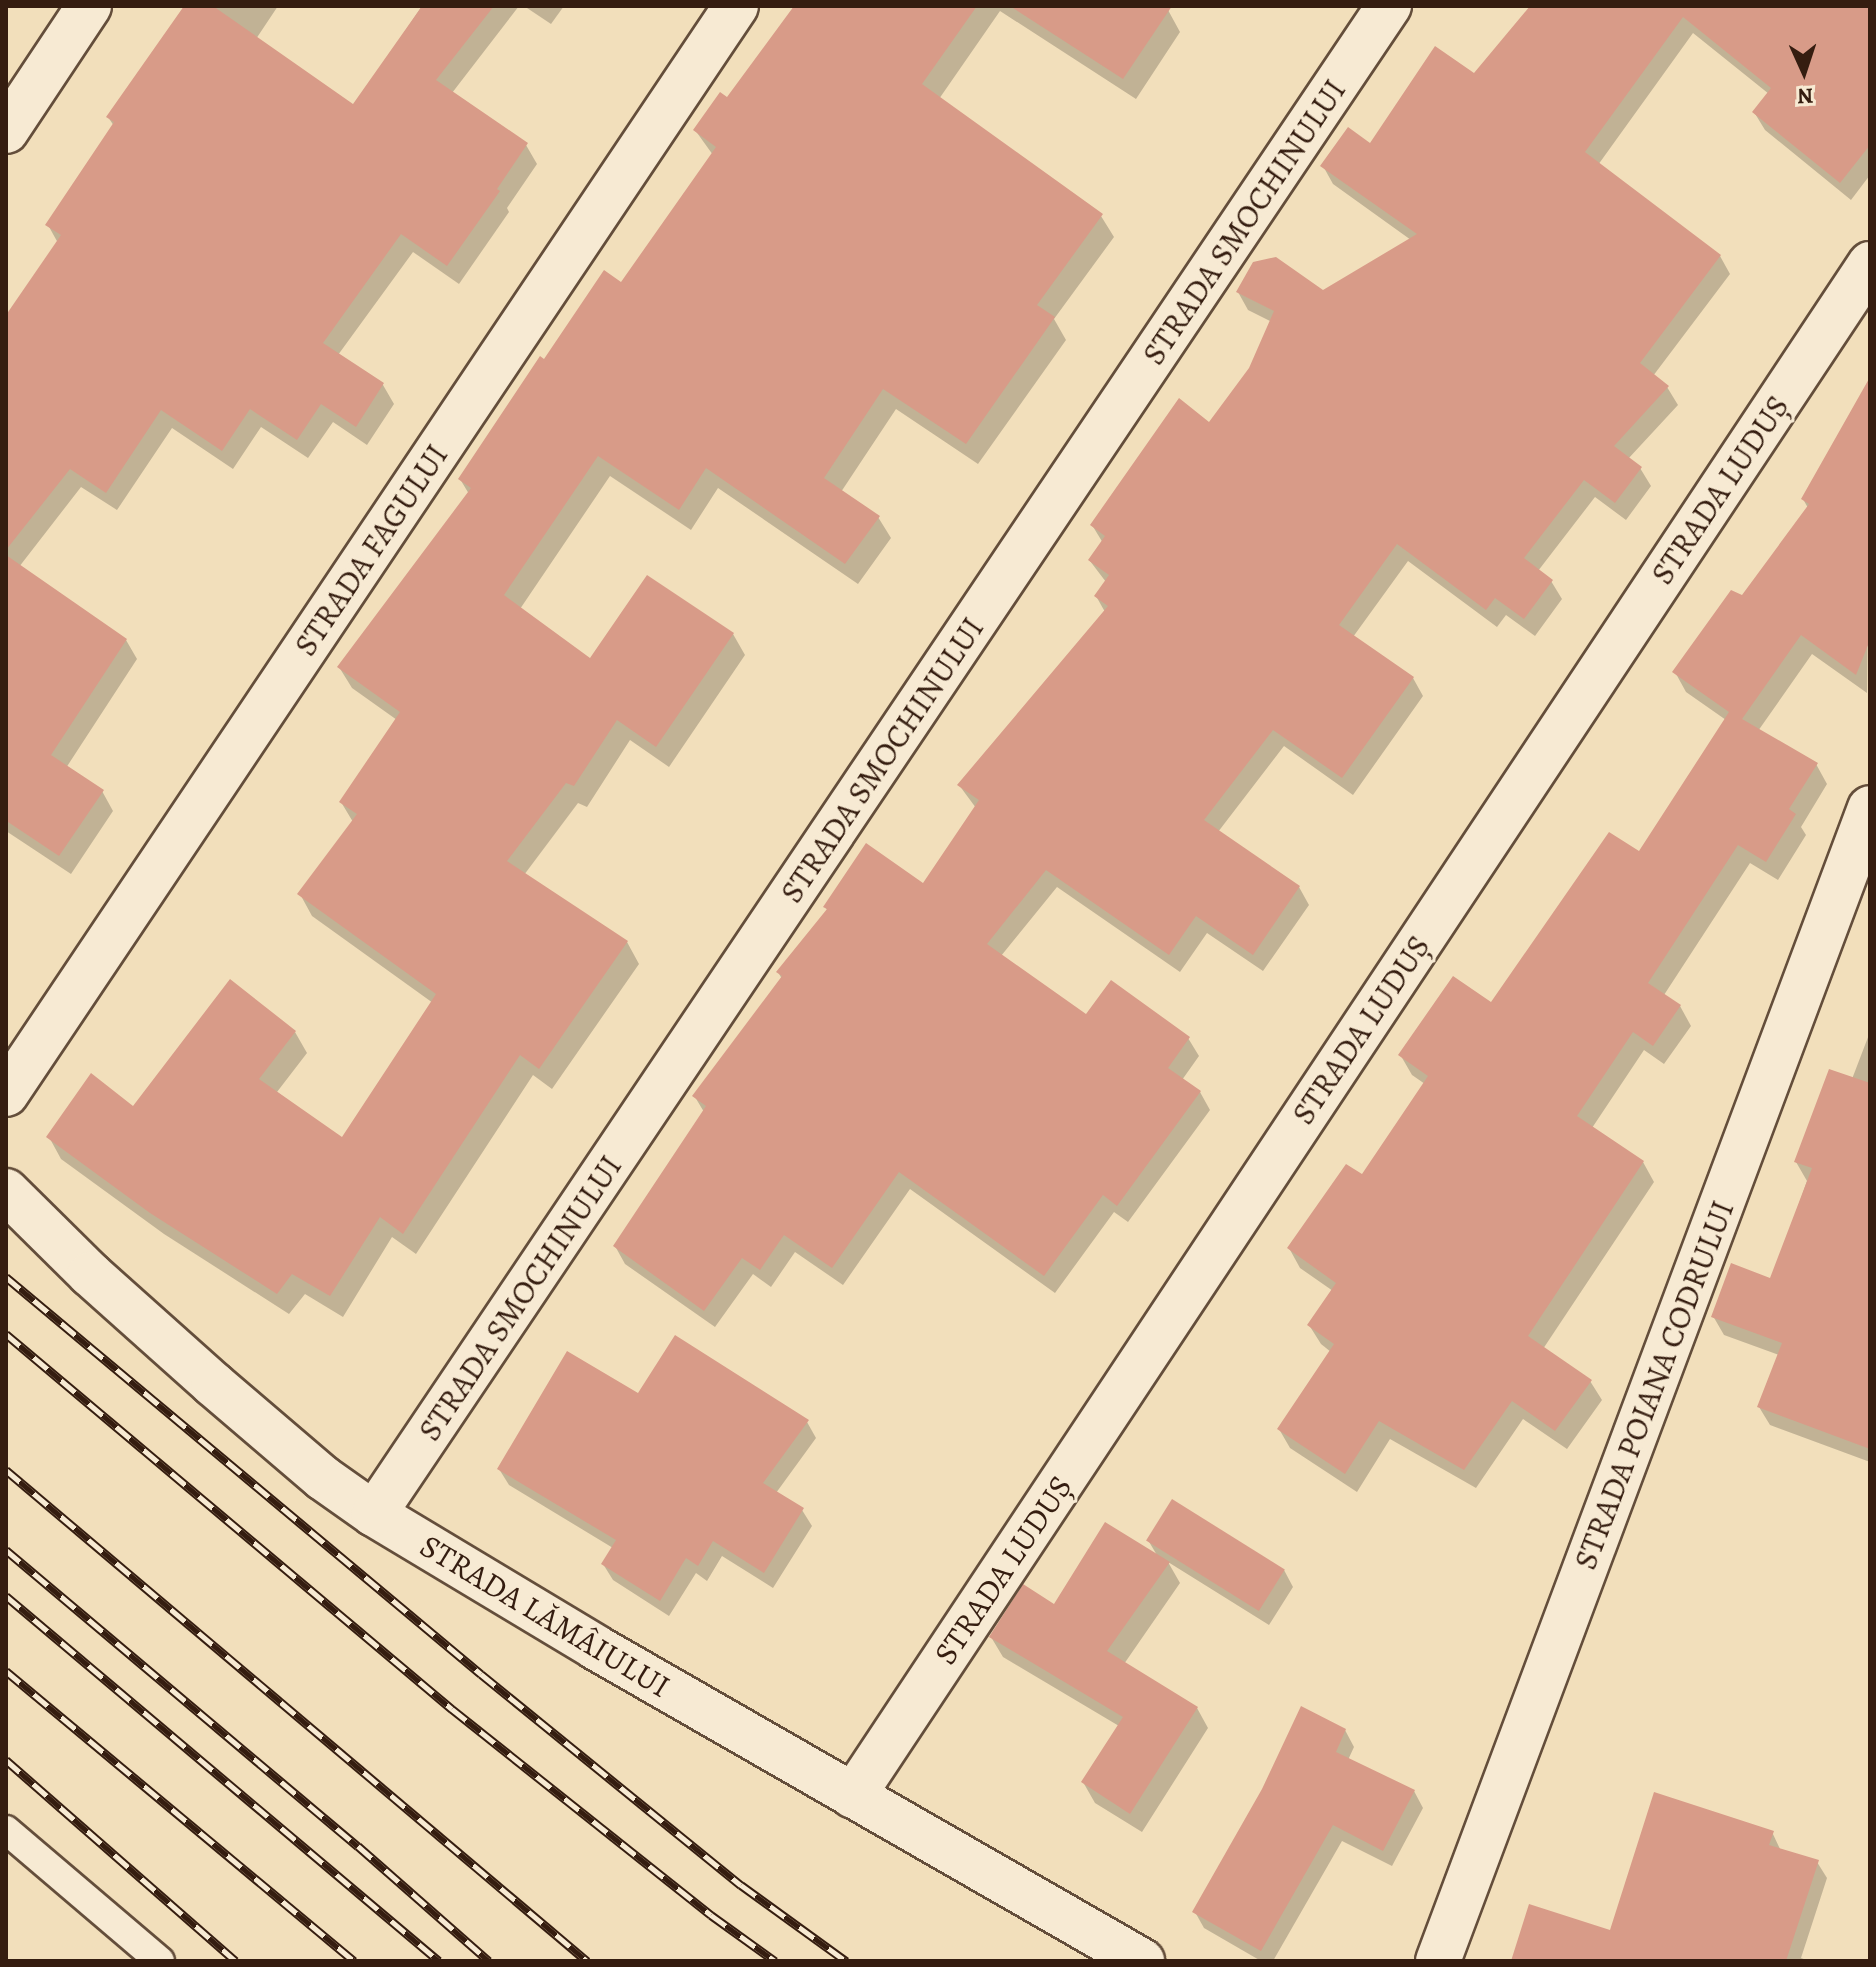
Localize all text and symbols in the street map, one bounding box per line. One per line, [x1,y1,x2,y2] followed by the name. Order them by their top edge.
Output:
[1764,32,1844,112] north arrow
[1134,72,1354,372] street label: STRADA SMOCHINULUI
[1796,81,1814,111] text: N
[1643,388,1797,592] street label: STRADA LUDUȘ
[286,437,456,663] street label: STRADA FAGULUI
[772,610,992,910] street label: STRADA SMOCHINULUI
[1284,928,1438,1132] street label: STRADA LUDUȘ
[410,1148,630,1448] street label: STRADA SMOCHINULUI
[1566,1195,1742,1575] street label: STRADA POIANA CODRULUI
[926,1468,1080,1672] street label: STRADA LUDUȘ
[413,1526,677,1706] street label: STRADA LĂMÂIULUI

